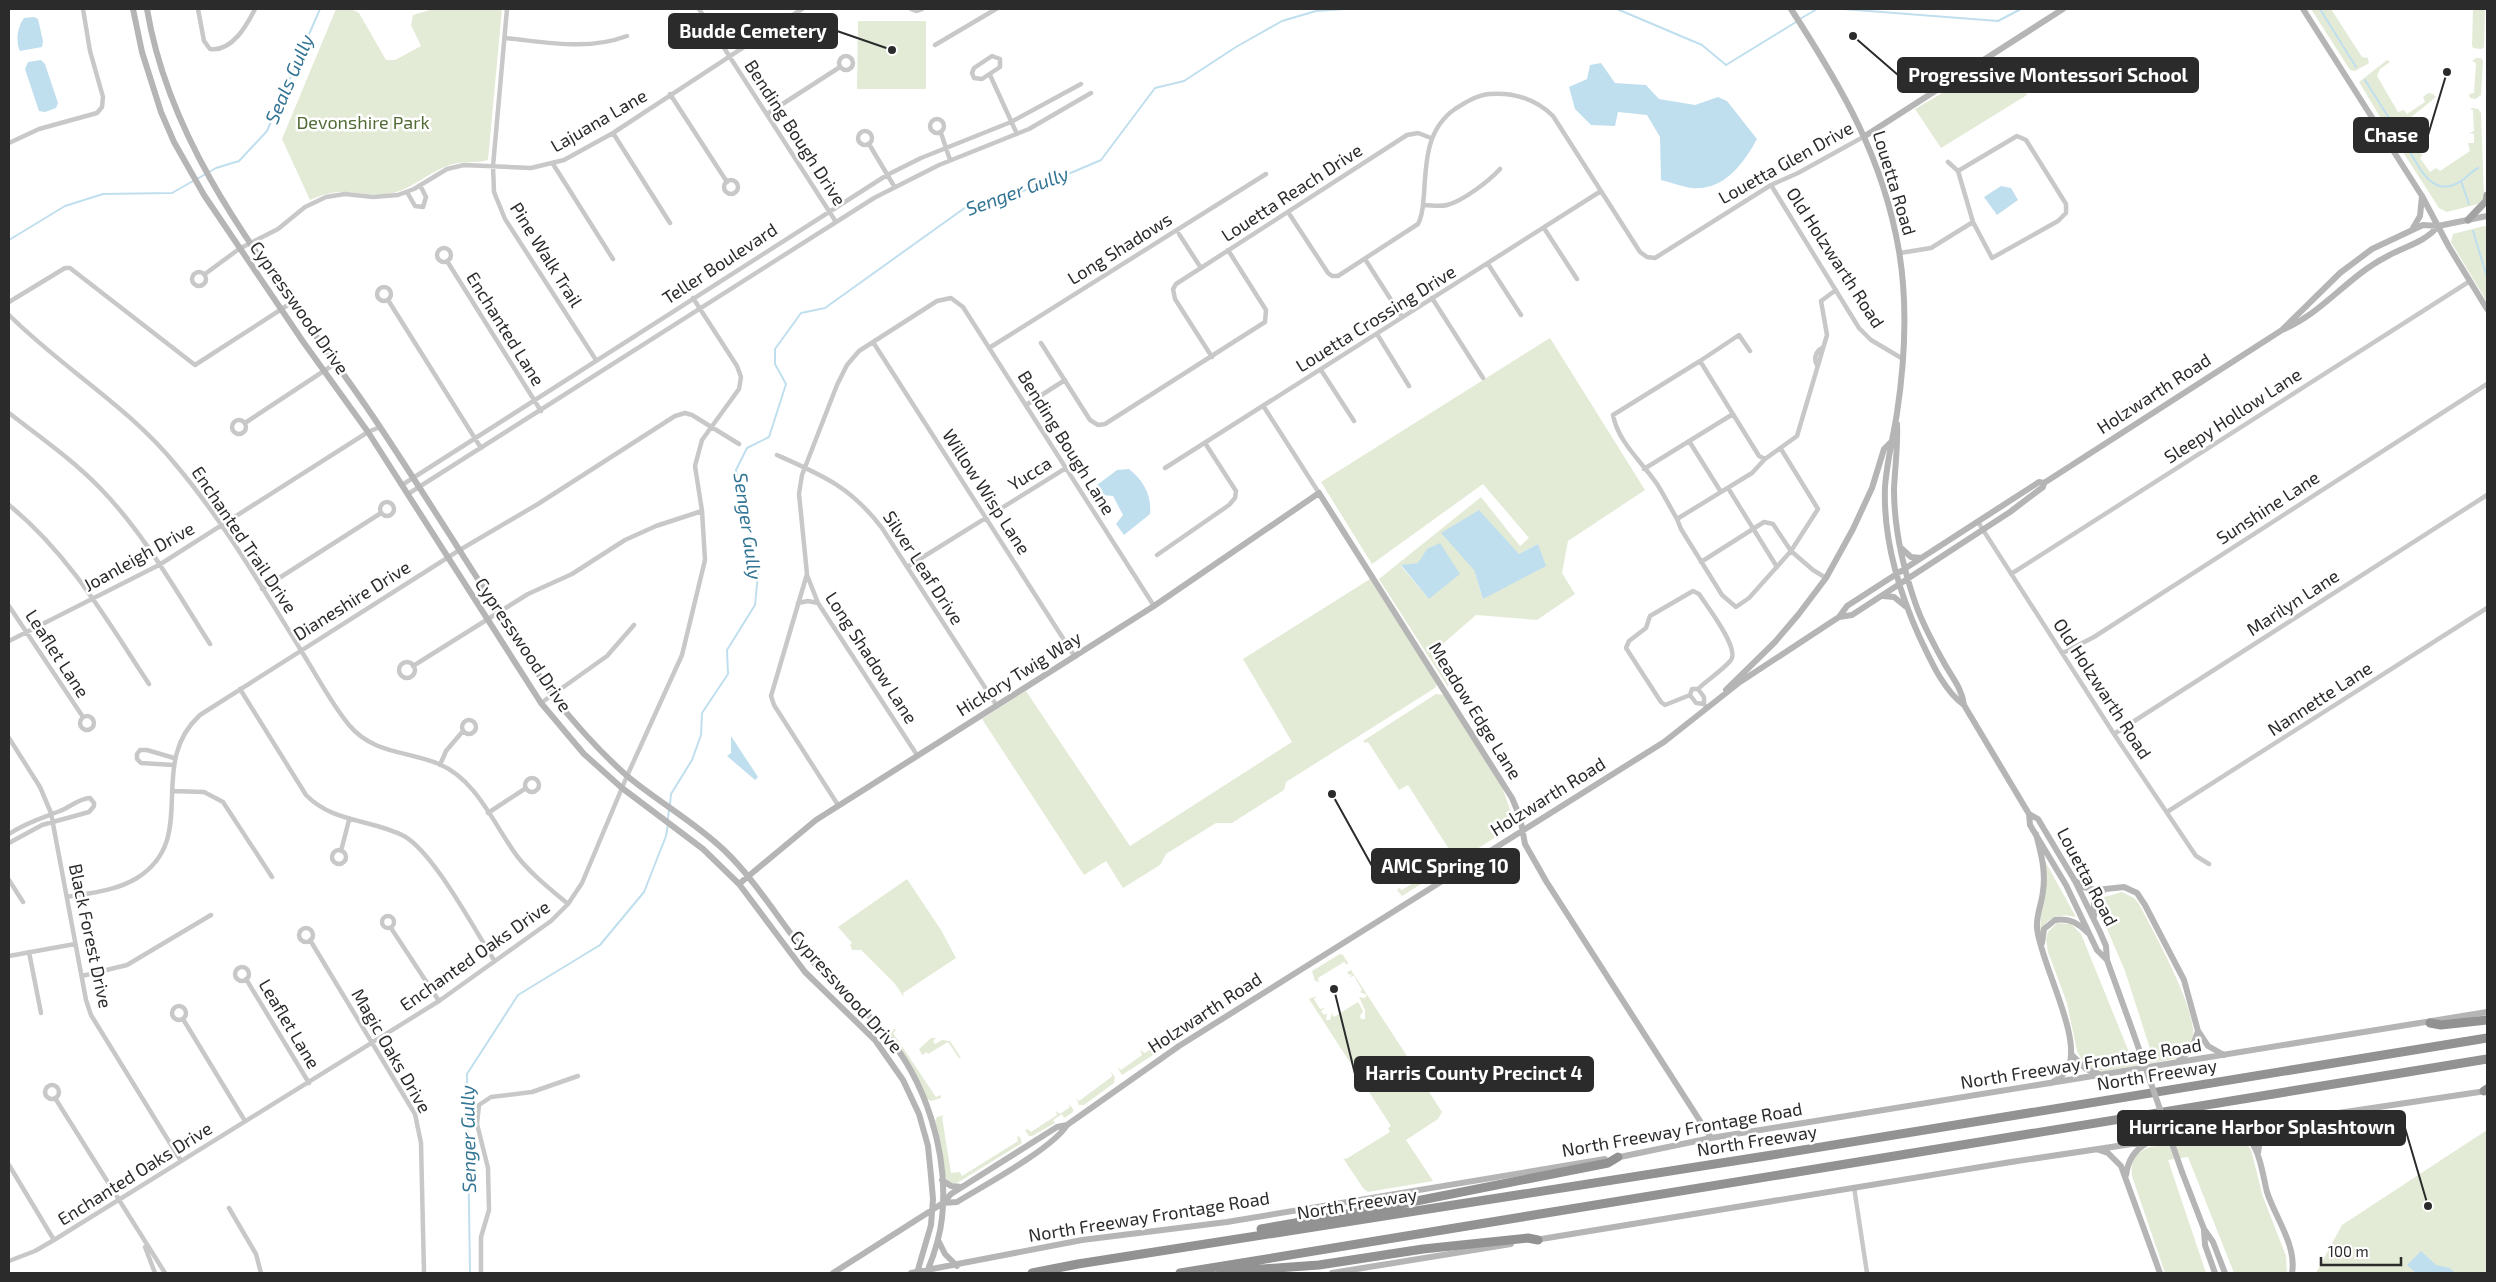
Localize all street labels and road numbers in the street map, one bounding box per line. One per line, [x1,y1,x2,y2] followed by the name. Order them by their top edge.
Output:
[740,55,851,210] street label: Bending Bough Drive
[546,84,651,157] street label: Lajuana Lane
[1714,116,1857,208] street label: Louetta Glen Drive
[1869,128,1921,238] street label: Louetta Road
[1217,138,1366,246] street label: Louetta Reach Drive
[1782,183,1889,332] street label: Old Holzwarth Road
[506,198,588,311] street label: Pine Walk Trail
[1063,207,1176,289] street label: Long Shadows
[658,218,781,308] street label: Teller Boulevard
[246,237,354,378] street label: Cypresswood Drive
[1291,260,1460,376] street label: Louetta Crossing Drive
[462,267,550,390] street label: Enchanted Lane
[2092,348,2215,438] street label: Holzwarth Road
[2160,363,2305,468] street label: Sleepy Hollow Lane
[1014,366,1120,519] street label: Bending Bough Lane
[938,425,1036,558] street label: Willow Wisp Lane
[1004,451,1055,495] street label: Yucca
[187,462,302,617] street label: Enchanted Trail Drive
[2212,466,2323,549] street label: Sunshine Lane
[879,506,969,629] street label: Silver Leaf Drive
[79,517,198,596] street label: Joanleigh Drive
[289,555,414,645] street label: Dianeshire Drive
[2242,564,2343,640] street label: Marilyn Lane
[471,573,577,716] street label: Cypresswood Drive
[821,587,923,727] street label: Long Shadow Lane
[21,605,94,702] street label: Leaflet Lane
[2049,614,2156,763] street label: Old Holzwarth Road
[952,626,1085,720] street label: Hickory Twig Way
[1425,638,1527,783] street label: Meadow Edge Lane
[2263,656,2376,740] street label: Nannette Lane
[1486,752,1609,840] street label: Holzwarth Road
[2053,823,2123,930] street label: Louetta Road
[65,861,117,1010] street label: Black Forest Drive
[395,895,554,1015] street label: Enchanted Oaks Drive
[786,926,908,1057] street label: Cypresswood Drive
[1143,967,1266,1057] street label: Holzwarth Road
[255,975,325,1072] street label: Leaflet Lane
[347,984,436,1117] street label: Magic Oaks Drive
[1959,1034,2203,1094] street label: North Freeway Frontage Road
[2095,1055,2219,1095] street label: North Freeway
[1560,1098,1804,1162] street label: North Freeway Frontage Road
[53,1117,216,1230] street label: Enchanted Oaks Drive
[1695,1121,1819,1161] street label: North Freeway
[1295,1183,1419,1223] street label: North Freeway
[1027,1186,1271,1246] street label: North Freeway Frontage Road

